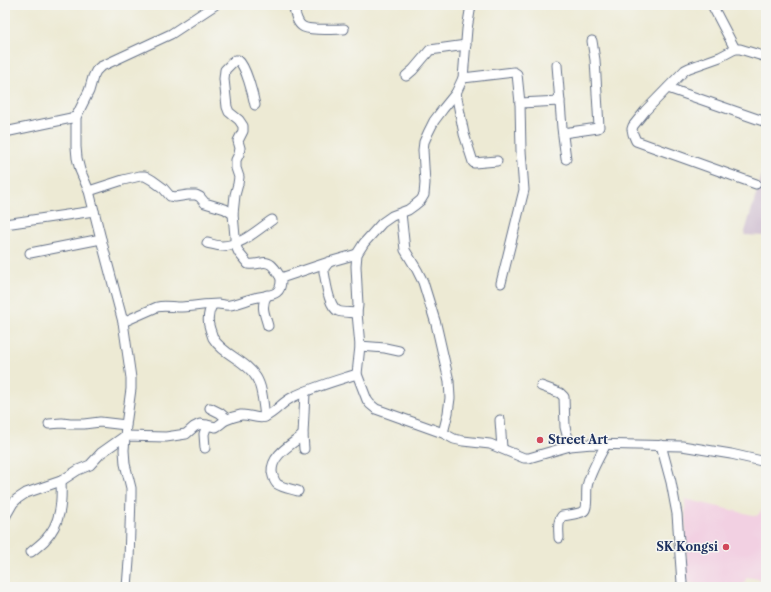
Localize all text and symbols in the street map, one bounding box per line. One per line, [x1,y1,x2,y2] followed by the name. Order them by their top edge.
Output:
[548,432,608,447] place label: Street Art
[535,435,545,445] marker: Street Art
[656,539,719,554] place label: SK Kongsi
[721,542,731,552] marker: SK Kongsi

